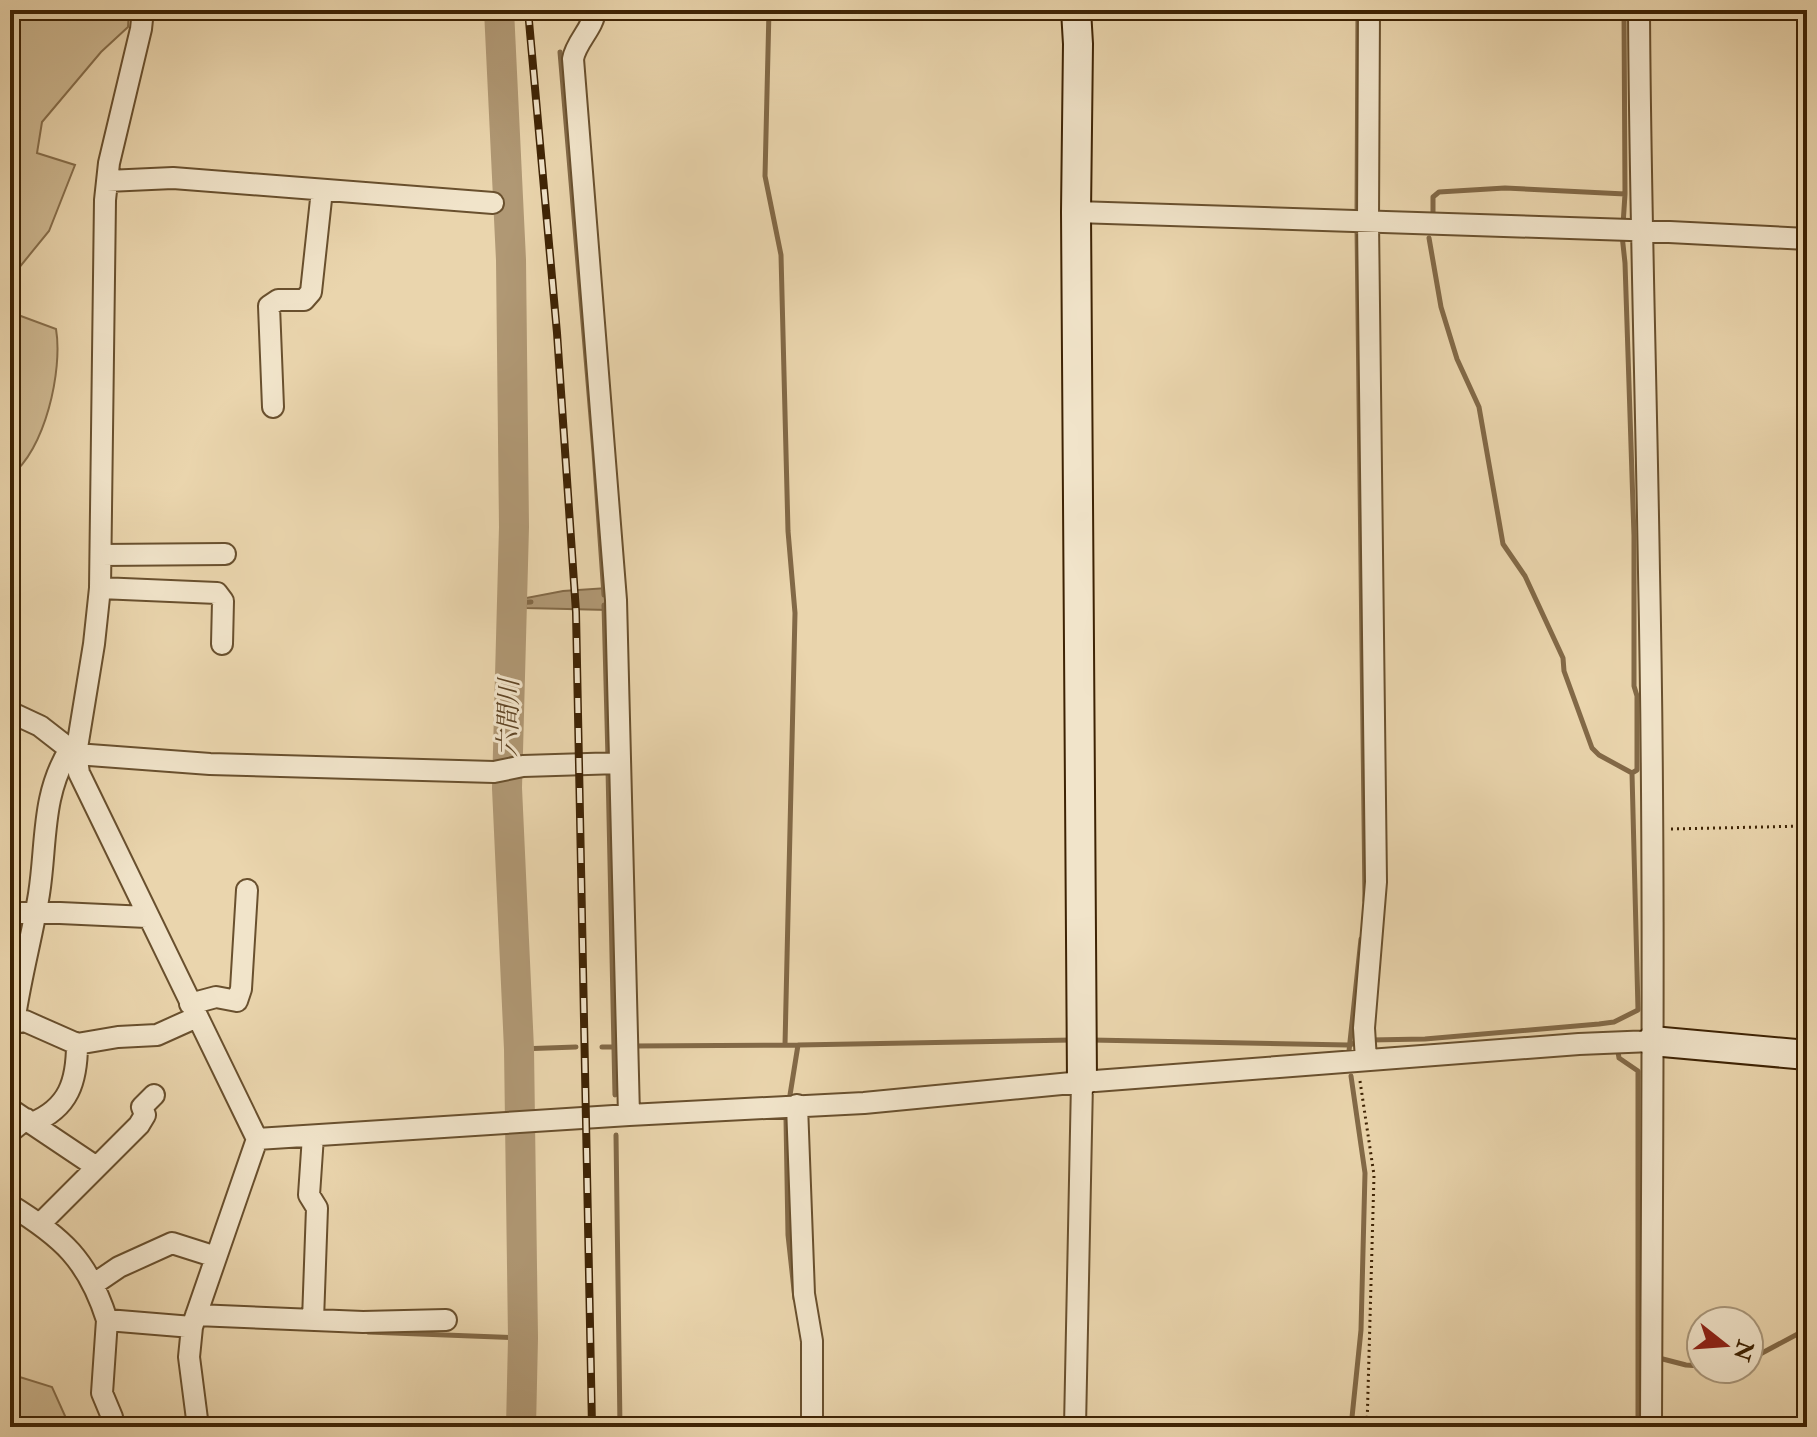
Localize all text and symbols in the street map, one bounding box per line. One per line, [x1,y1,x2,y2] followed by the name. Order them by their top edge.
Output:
[492,676,526,757] water label: 六間川
[1685,1305,1765,1385] north arrow
[1727,1336,1760,1364] text: N

